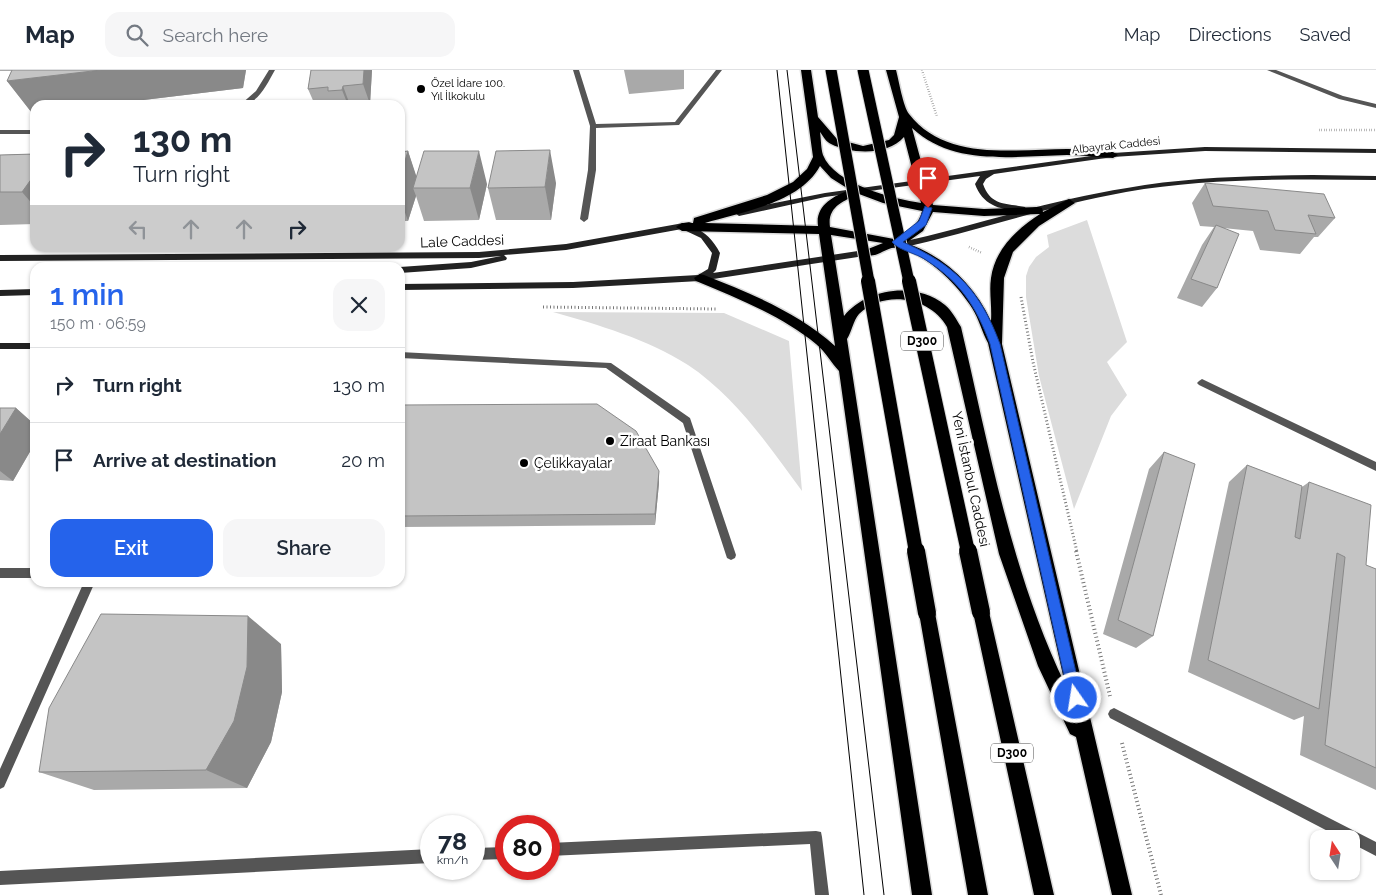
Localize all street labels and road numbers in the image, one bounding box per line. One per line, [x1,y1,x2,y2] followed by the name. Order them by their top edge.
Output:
[1071,134,1161,157] street label: Albayrak Caddesi
[420,232,504,250] street label: Lale Caddesi
[901,332,943,350] road number: D300
[949,409,995,548] street label: Yeni İstanbul Caddesi
[991,744,1033,762] road number: D300

